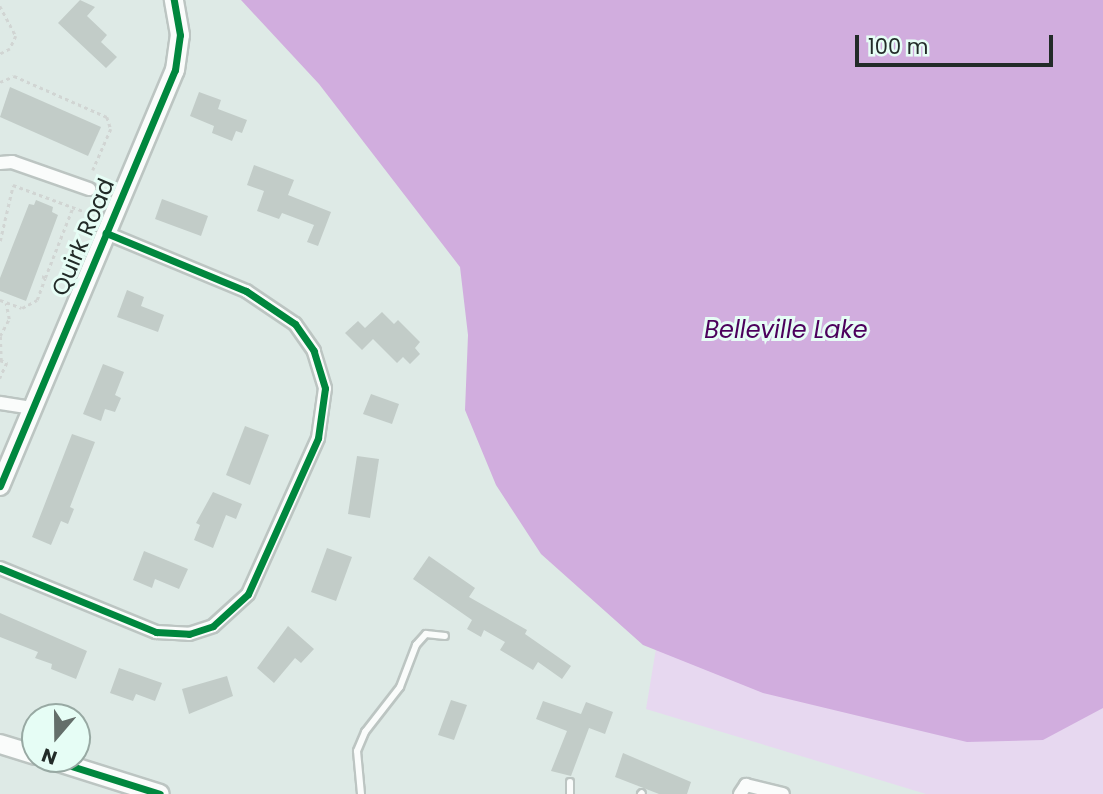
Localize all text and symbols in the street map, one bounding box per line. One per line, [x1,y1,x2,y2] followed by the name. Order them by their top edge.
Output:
[858,21,1056,65] scale bar
[868,32,928,61] text: 100 m
[46,174,120,300] street label: Quirk Road
[704,316,868,344] water label: Belleville Lake
[21,703,91,773] north arrow
[38,741,61,771] text: N

